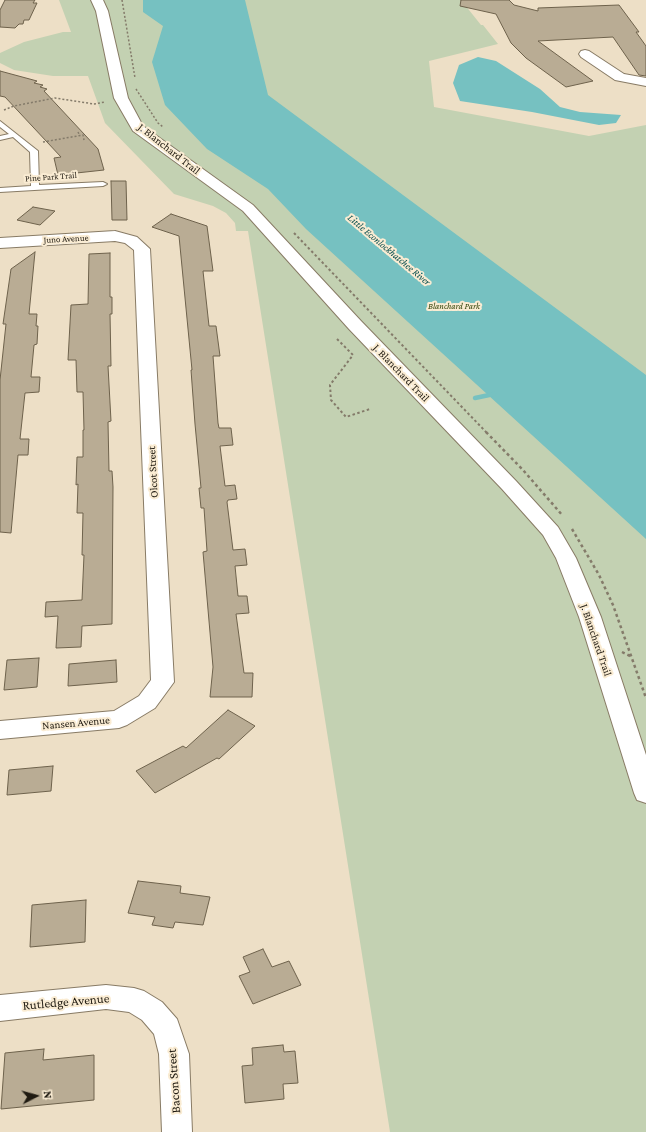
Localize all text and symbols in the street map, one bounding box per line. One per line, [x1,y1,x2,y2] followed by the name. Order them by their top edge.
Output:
[135,121,203,177] street label: J. Blanchard Trail
[25,170,77,184] street label: Pine Park Trail
[345,212,433,288] water label: Little Econlockhatchee River
[43,232,89,246] street label: Juno Avenue
[428,301,480,311] park label: Blanchard Park
[370,341,432,405] street label: J. Blanchard Trail
[145,446,161,498] street label: Olcot Street
[578,602,614,678] street label: J. Blanchard Trail
[42,713,110,733] street label: Nansen Avenue
[22,990,110,1014] street label: Rutledge Avenue
[164,1048,184,1114] street label: Bacon Street
[16,1076,56,1116] north arrow
[42,1090,54,1099] text: N

